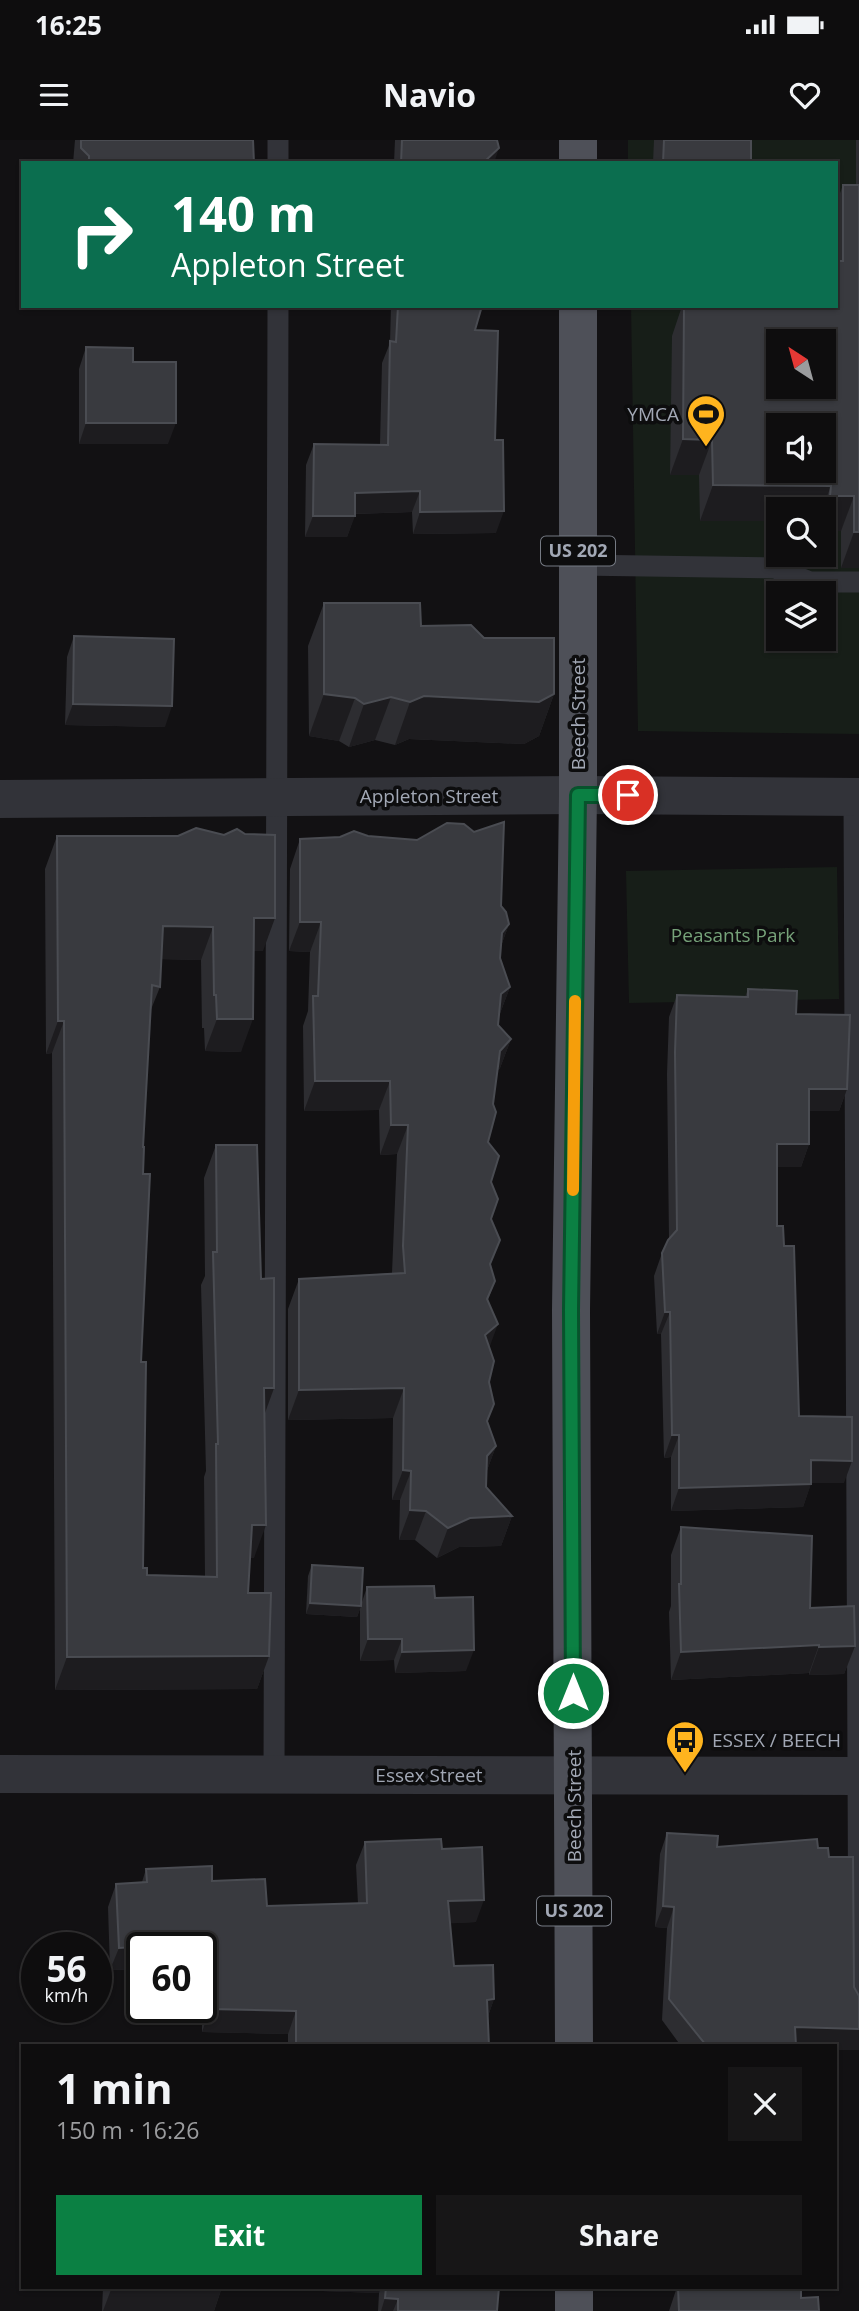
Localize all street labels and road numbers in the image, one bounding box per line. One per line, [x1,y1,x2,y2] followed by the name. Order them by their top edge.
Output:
[541,536,615,566] road number: US 202
[565,658,591,770] street label: Beech Street
[360,783,499,809] street label: Appleton Street
[561,1750,587,1862] street label: Beech Street
[375,1762,483,1788] street label: Essex Street
[537,1896,611,1926] road number: US 202

